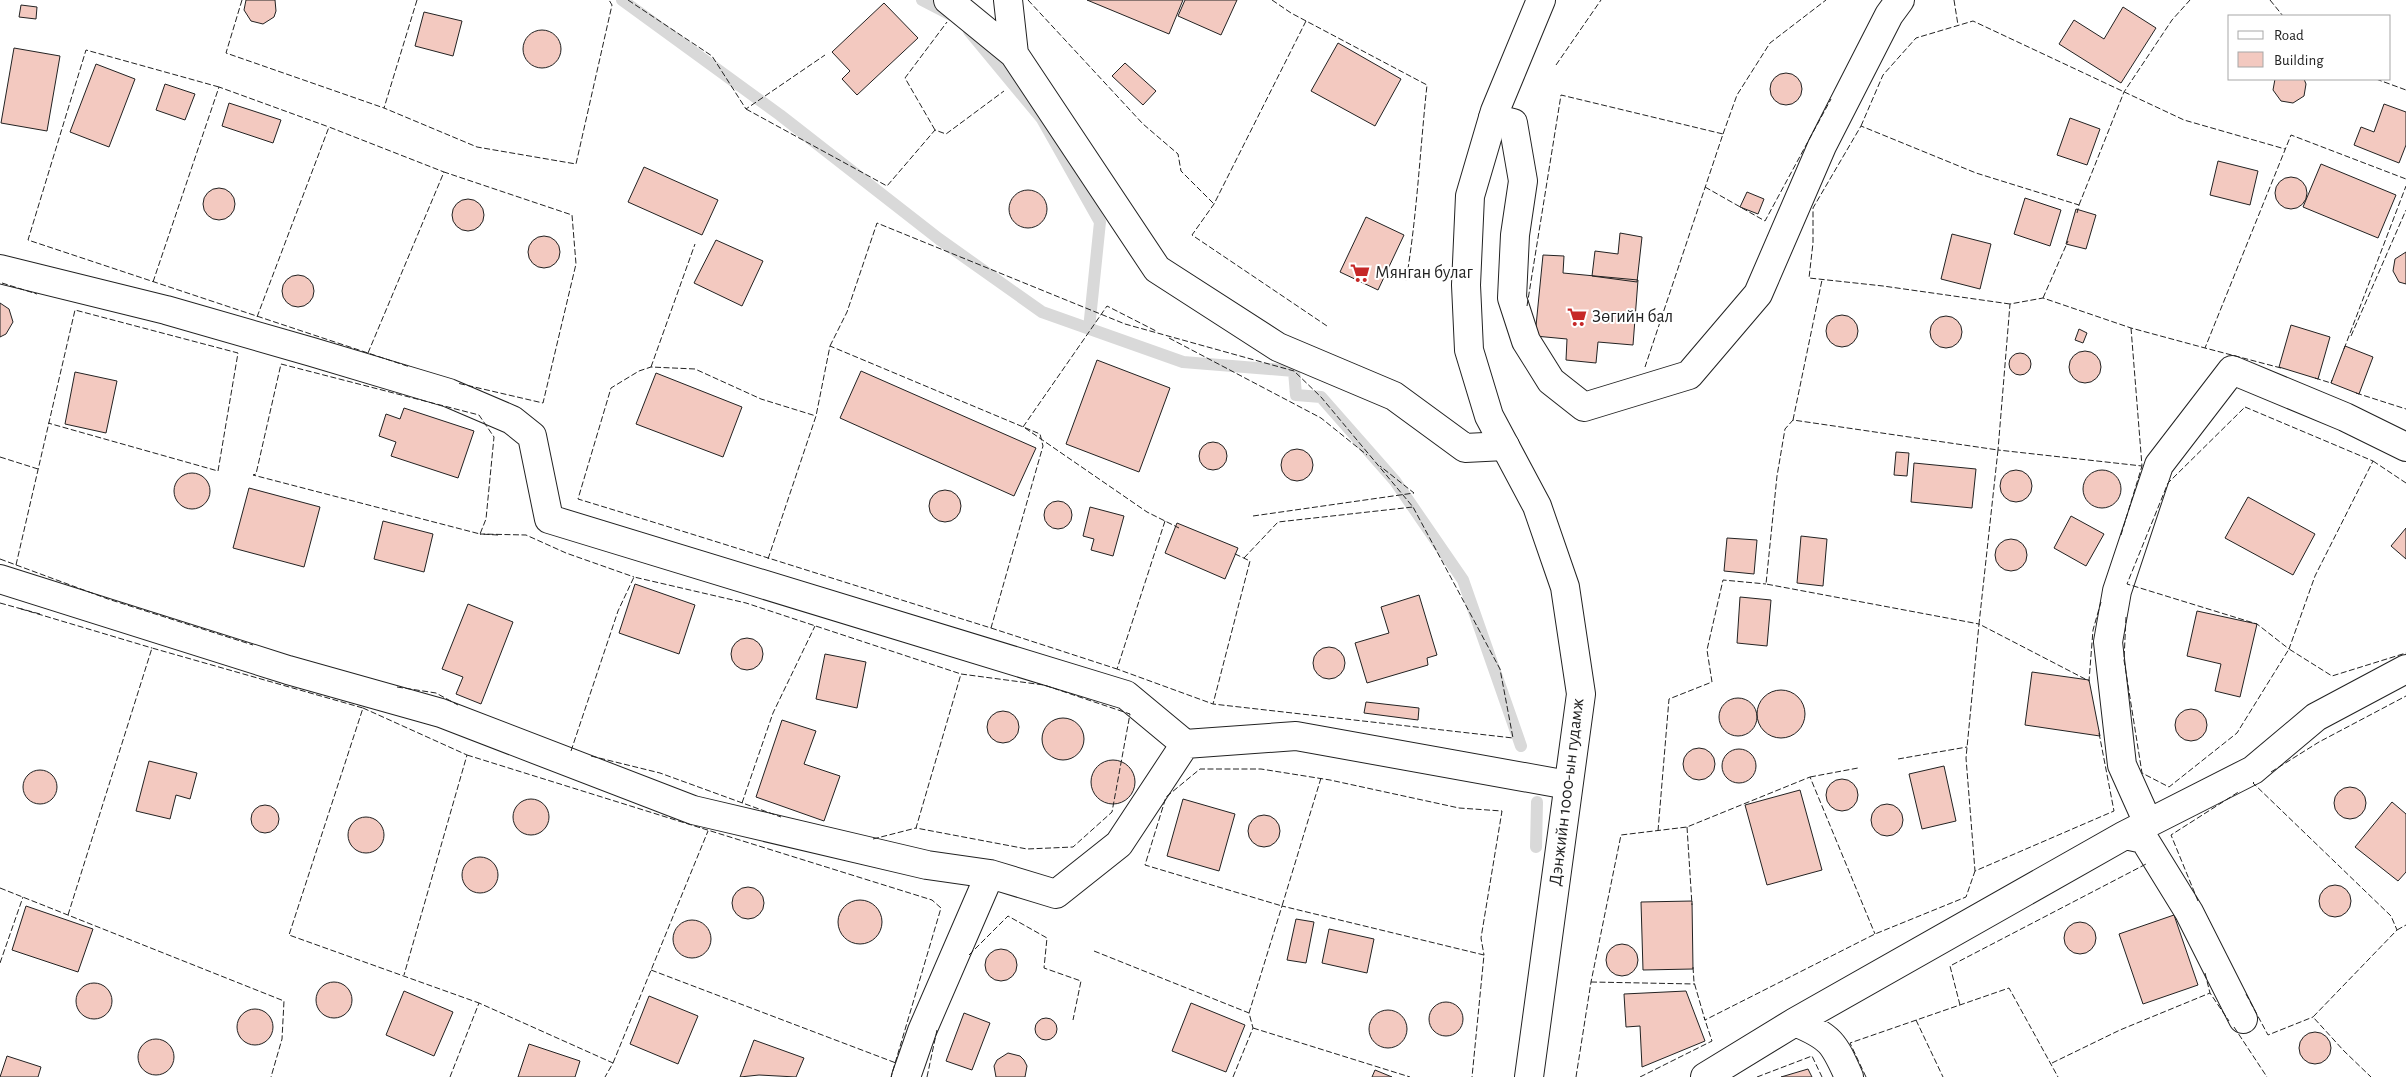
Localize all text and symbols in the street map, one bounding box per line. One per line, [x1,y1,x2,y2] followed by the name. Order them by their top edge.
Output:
[2228,15,2391,80] legend
[2274,28,2304,43] text: Road
[2274,53,2324,68] text: Building
[1349,262,1371,284] supermarket icon: Мянган булаг
[1375,263,1474,282] place label: Мянган булаг
[1566,306,1588,328] supermarket icon: Зөгийн бал
[1592,307,1673,326] place label: Зөгийн бал
[1547,697,1587,887] street label: Дэнжийн 1000-ын гудамж

